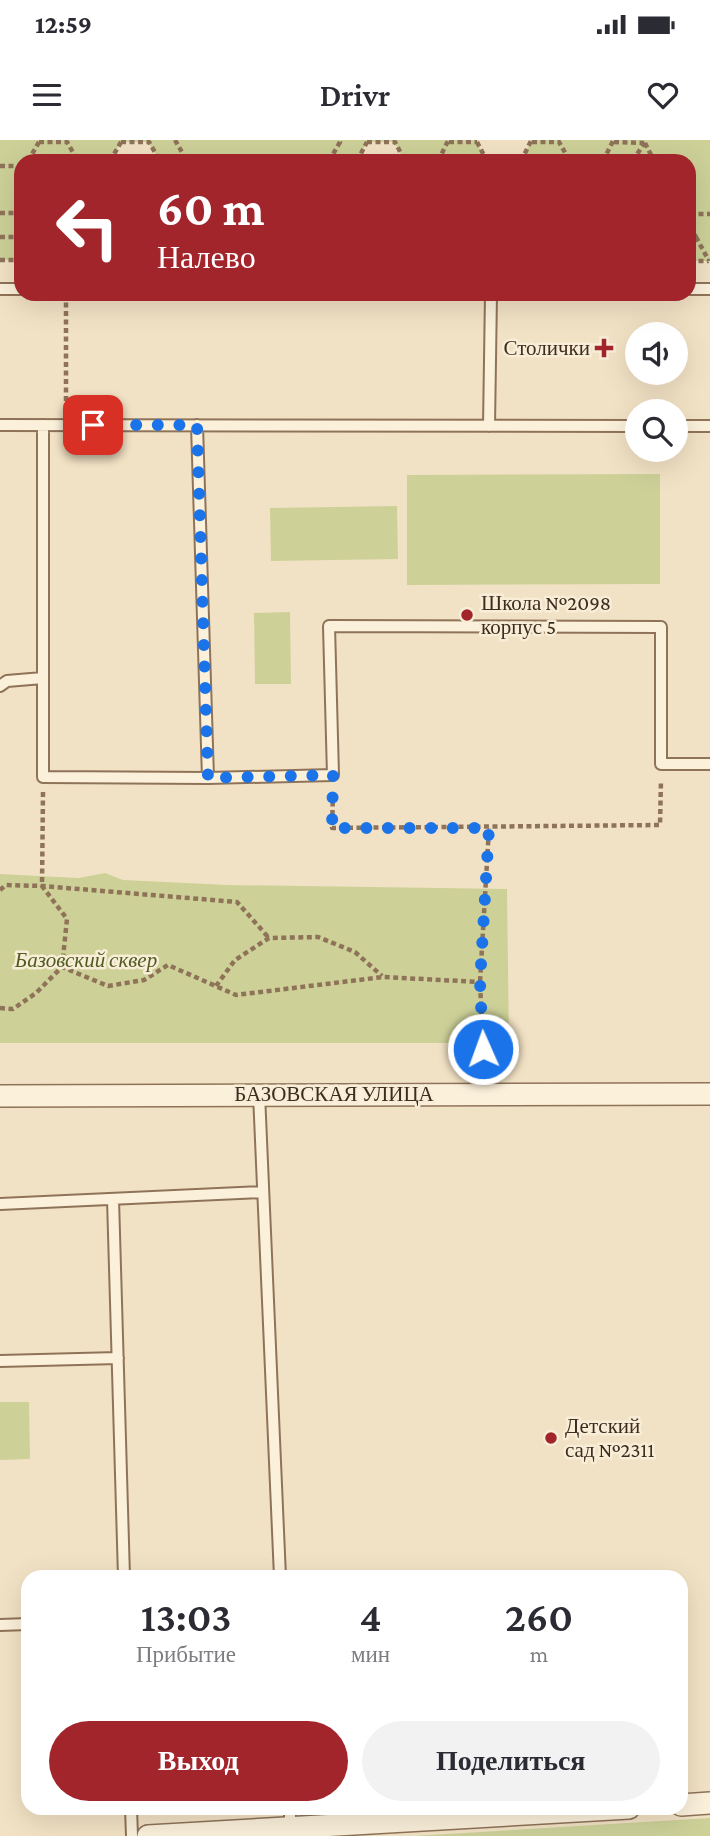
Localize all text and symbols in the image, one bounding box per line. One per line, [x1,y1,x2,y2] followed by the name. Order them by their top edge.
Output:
[35,10,92,39] text: 12:59
[28,76,66,114] icon: menu
[644,76,682,114] icon: heart
[320,77,390,113] text: Drivr
[157,181,264,236] text: 60 m
[42,182,133,273] icon: left
[157,239,256,275] text: Налево
[625,322,688,462] map controls
[625,322,688,385] button: sound
[503,336,590,360] place label: Столички
[596,340,612,356] marker: Столички
[63,395,123,455] pin
[625,399,688,462] button: search
[74,406,112,444] icon: arrive
[481,591,611,639] place label: Школа №2098 корпус 5
[459,607,475,623] marker: Школа №2098 корпус 5
[14,948,157,972] park label: Базовский сквер
[446,1012,520,1086] position arrow
[234,1082,435,1106] street label: БАЗОВСКАЯ УЛИЦА
[565,1414,654,1462] place label: Детский сад №2311
[543,1430,559,1446] marker: Детский сад №2311
[141,1593,231,1640] text: 13:03
[360,1593,382,1640] text: 4
[505,1593,573,1640] text: 260
[136,1641,236,1667] text: Прибытие
[351,1641,390,1667] text: мин
[530,1641,548,1667] text: m
[49,1721,348,1801] button: Выход
[362,1721,660,1801] button: Поделиться

